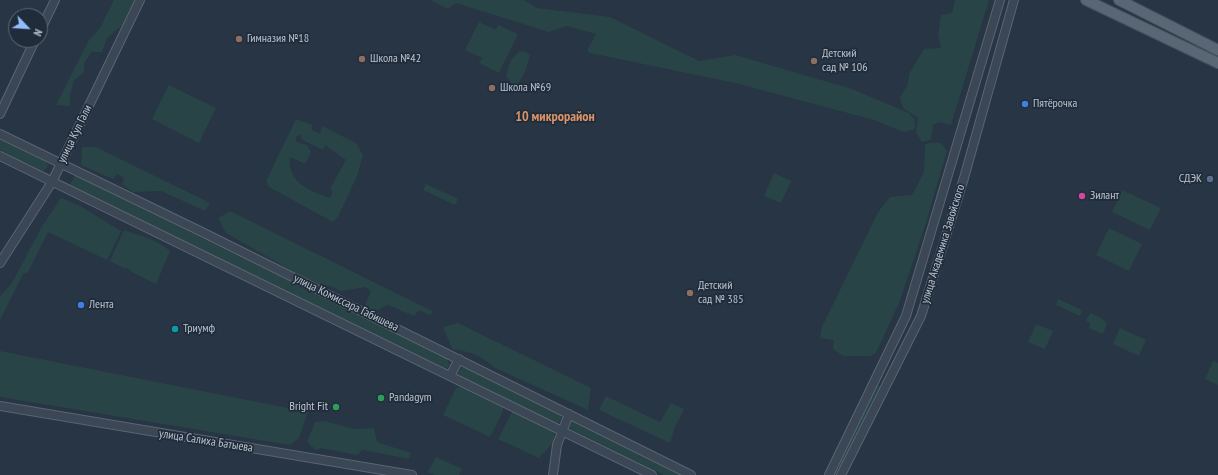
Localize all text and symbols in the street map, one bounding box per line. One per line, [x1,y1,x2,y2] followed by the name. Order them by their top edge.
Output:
[8,8,48,48] north arrow
[30,27,46,38] text: N
[247,32,309,46] place label: Гимназия №18
[234,34,244,44] marker: Гимназия №18
[822,47,868,75] place label: Детский сад № 106
[370,52,421,66] place label: Школа №42
[357,54,367,64] marker: Школа №42
[809,56,819,66] marker: Детский сад № 106
[500,81,551,95] place label: Школа №69
[487,83,497,93] marker: Школа №69
[1033,97,1077,111] place label: Пятёрочка
[1020,99,1030,109] marker: Пятёрочка
[55,103,95,165] street label: улица Кул Гали
[515,109,595,125] district label: 10 микрорайон
[1179,172,1202,186] place label: СДЭК
[1205,174,1215,184] marker: СДЭК
[918,183,968,305] street label: улица Академика Завойского
[1090,189,1119,203] place label: Зилант
[1077,191,1087,201] marker: Зилант
[291,271,401,335] street label: улица Комиссара Габишева
[698,279,744,307] place label: Детский сад № 385
[685,288,695,298] marker: Детский сад № 385
[89,298,114,312] place label: Лента
[76,300,86,310] marker: Лента
[183,322,215,336] place label: Триумф
[170,324,180,334] marker: Триумф
[389,391,432,405] place label: Pandagym
[376,393,386,403] marker: Pandagym
[289,400,328,414] place label: Bright Fit
[331,402,341,412] marker: Bright Fit
[158,426,254,456] street label: улица Салиха Батыева

